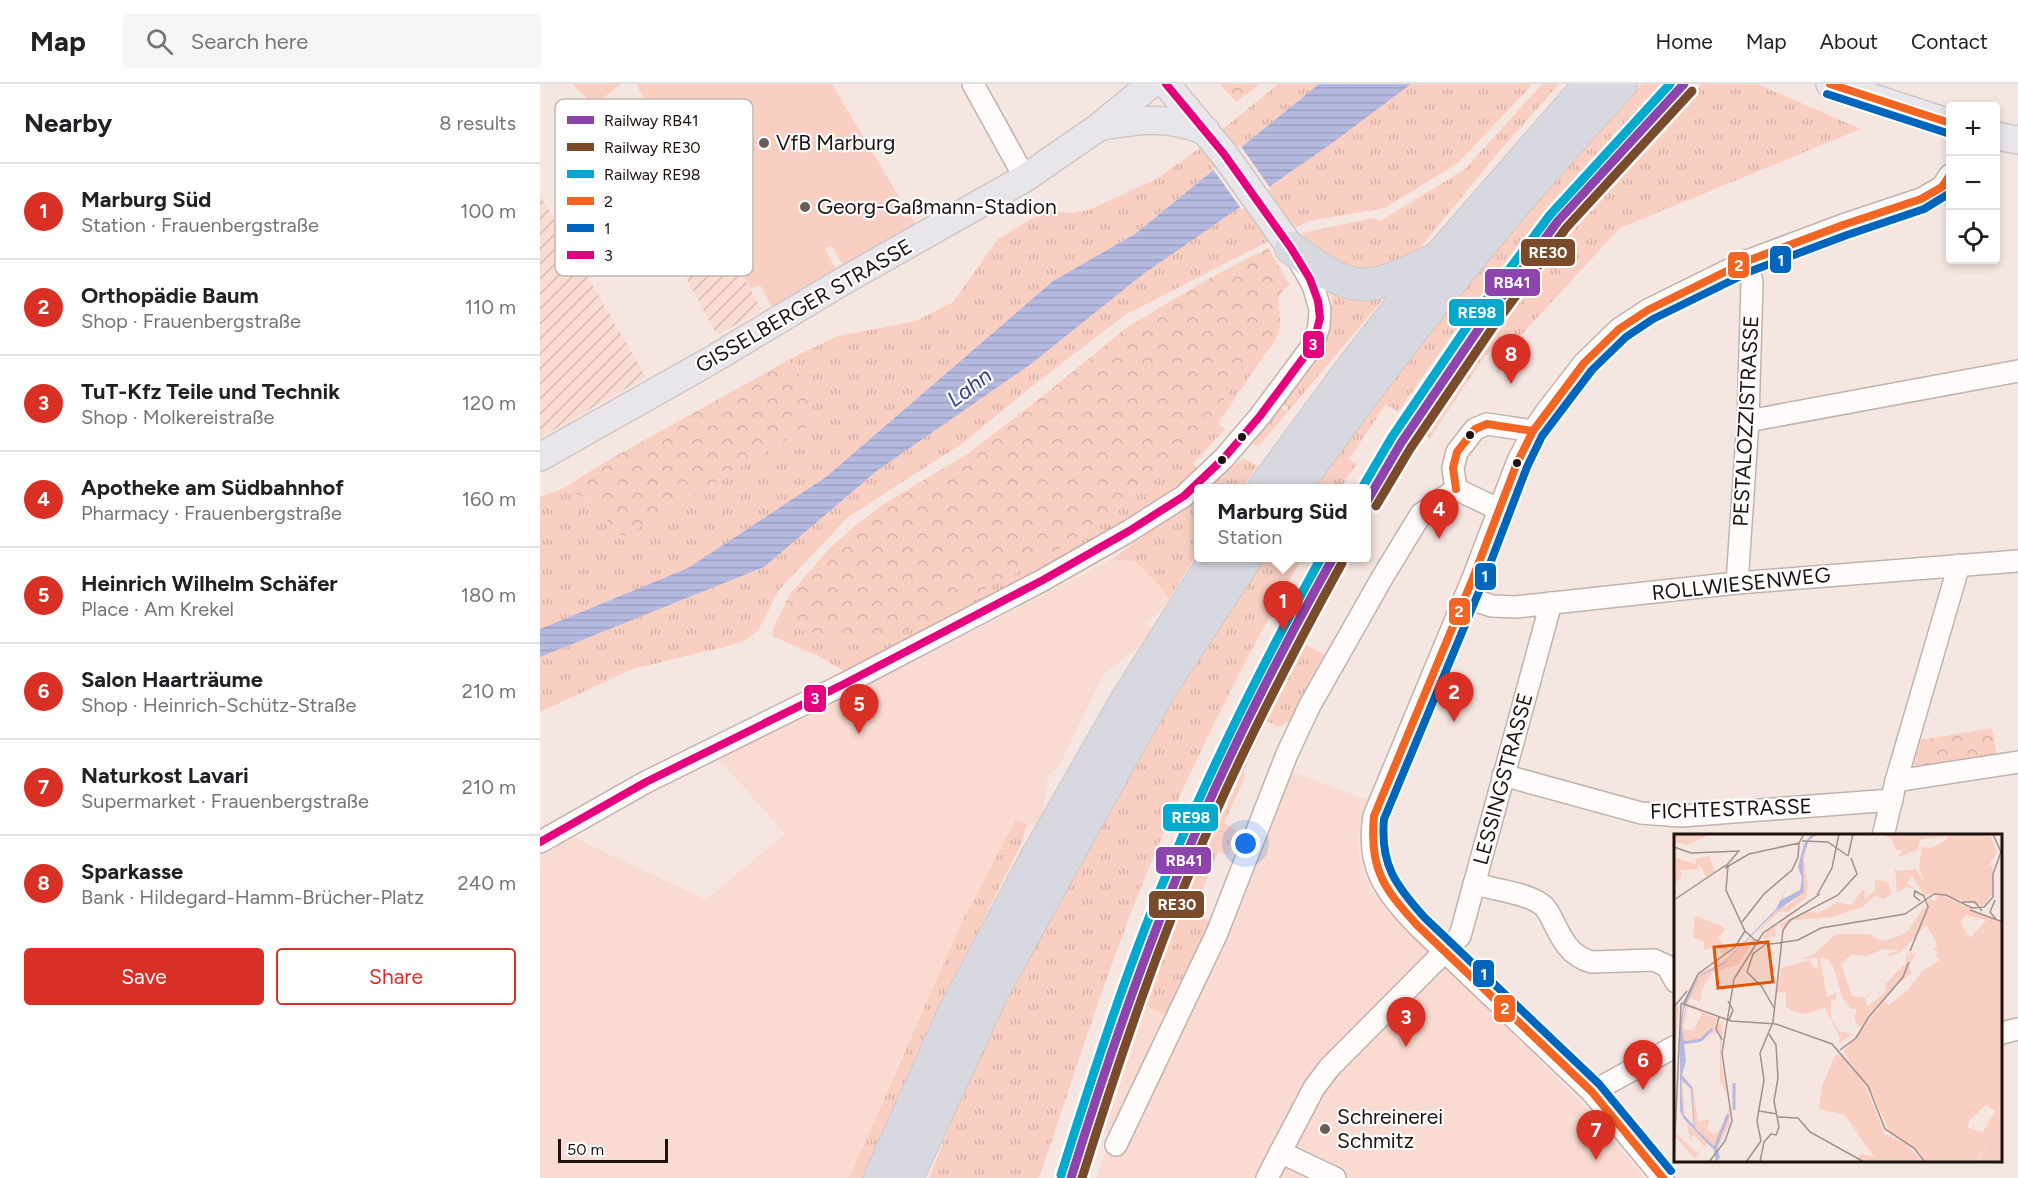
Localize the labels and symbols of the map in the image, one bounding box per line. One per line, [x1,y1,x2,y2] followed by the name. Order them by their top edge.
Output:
[555,99,753,276] legend
[604,111,699,130] text: Railway RB41
[776,130,895,155] place label: VfB Marburg
[757,136,771,150] marker: VfB Marburg
[604,138,701,157] text: Railway RE30
[604,165,701,184] text: Railway RE98
[604,192,613,211] text: 2
[817,194,1057,219] place label: Georg-Gaßmann-Stadion
[798,200,812,214] marker: Georg-Gaßmann-Stadion
[604,219,611,238] text: 1
[691,233,916,378] street label: GISSELBERGER STRASSE
[1520,238,1576,267] line badge: RE30
[1528,243,1568,262] text: RE30
[1769,245,1792,274] line badge: 1
[604,246,613,265] text: 3
[1727,251,1750,279] line badge: 2
[1778,251,1784,270] text: 1
[1734,256,1744,275] text: 2
[1484,268,1541,297] line badge: RB41
[1494,273,1531,292] text: RB41
[1448,298,1505,327] line badge: RE98
[1458,303,1497,322] text: RE98
[1727,315,1764,527] street label: PESTALOZZISTRASSE
[1302,330,1325,359] line badge: 3
[1492,334,1530,384] pin: 8
[1309,335,1318,354] text: 3
[942,362,997,413] water label: Lahn
[1464,429,1476,441] unlabelled marker
[1236,431,1248,443] unlabelled marker
[1216,454,1228,466] unlabelled marker
[1511,457,1523,469] unlabelled marker
[1420,490,1458,539] pin: 4
[1474,562,1497,591] line badge: 1
[1650,562,1832,605] street label: ROLLWIESENWEG
[1482,567,1488,586] text: 1
[1264,582,1302,631] pin: 1
[1448,597,1471,626] line badge: 2
[1454,602,1464,621] text: 2
[1434,672,1474,722] pin: 2
[803,684,827,713] line badge: 3
[840,684,878,734] pin: 5
[811,689,820,708] text: 3
[1468,690,1538,868] street label: LESSINGSTRASSE
[1650,793,1812,824] street label: FICHTESTRASSE
[1162,803,1219,832] line badge: RE98
[1172,808,1211,827] text: RE98
[1231,829,1260,858] your location
[1674,834,2003,1163] inset map
[1155,846,1212,875] line badge: RB41
[1166,851,1203,870] text: RB41
[1148,890,1205,919] line badge: RE30
[1157,895,1197,914] text: RE30
[1472,959,1495,988] line badge: 1
[1481,965,1487,984] text: 1
[1493,994,1516,1023] line badge: 2
[1386,998,1426,1047] pin: 3
[1500,999,1510,1018] text: 2
[1624,1040,1662,1090] pin: 6
[1337,1104,1443,1153] place label: Schreinerei Schmitz
[1576,1110,1616,1160] pin: 7
[1318,1122,1332,1136] marker: Schreinerei Schmitz
[558,1136,668,1164] scale bar

